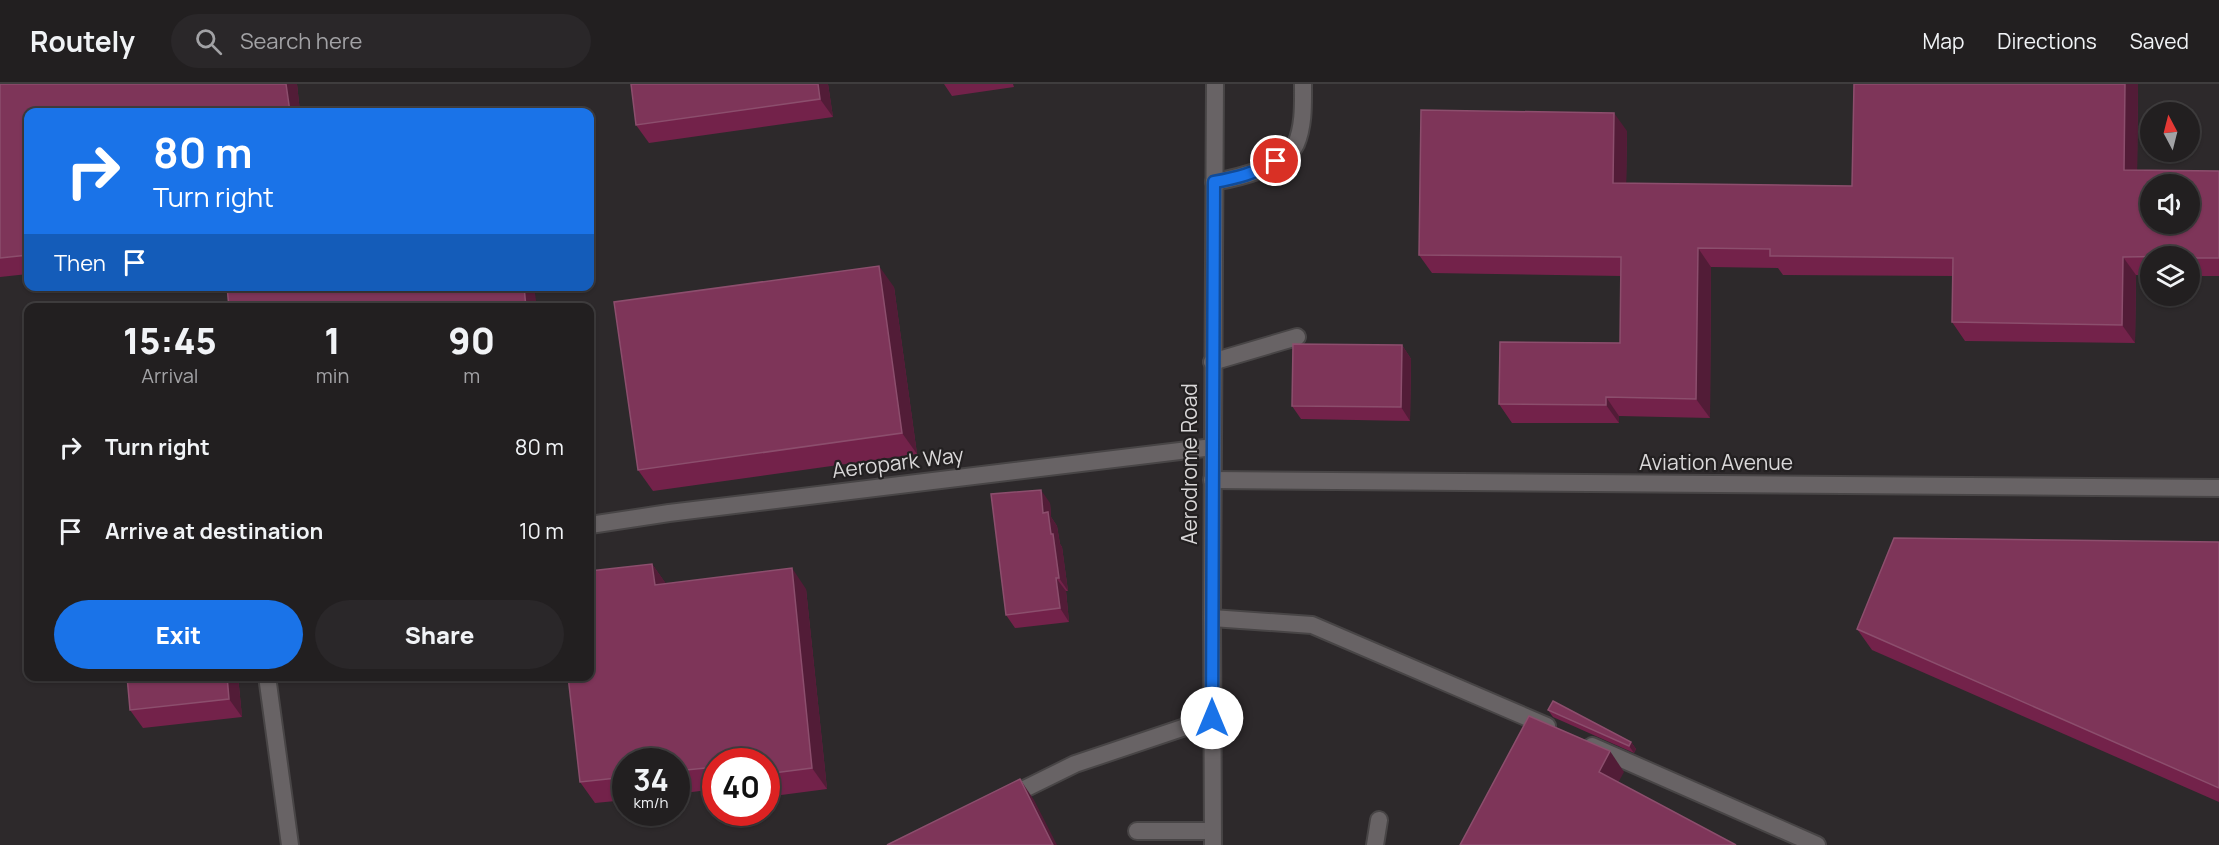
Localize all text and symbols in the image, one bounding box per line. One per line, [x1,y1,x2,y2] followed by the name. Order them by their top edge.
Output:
[171,14,591,68] search box
[30,22,135,60] text: Routely
[192,25,225,58] icon: search
[240,26,362,56] text: Search here
[1923,27,1964,55] text: Map
[1997,27,2097,55] text: Directions
[2130,27,2189,55] text: Saved
[2140,102,2200,162] north arrow
[2140,102,2200,306] map controls
[153,123,253,181] text: 80 m
[54,132,132,210] icon: right
[1250,135,1301,186] pin
[1259,144,1292,177] icon: arrive
[2140,174,2200,234] button: sound
[153,178,274,215] text: Turn right
[118,246,151,279] icon: arrive
[2140,246,2200,306] button: layers
[54,248,106,278] text: Then
[123,316,217,365] text: 15:45
[324,316,341,365] text: 1
[448,316,495,365] text: 90
[141,362,198,389] text: Arrival
[316,362,349,389] text: min
[463,362,480,389] text: m
[1175,383,1203,545] street label: Aerodrome Road
[54,431,87,464] icon: right
[105,432,210,462] text: Turn right
[515,432,564,462] text: 80 m
[830,440,965,484] street label: Aeropark Way
[1639,448,1793,476] street label: Aviation Avenue
[54,515,87,548] icon: arrive
[105,516,323,546] text: Arrive at destination
[519,516,564,546] text: 10 m
[54,600,303,669] button: Exit
[315,600,564,669] button: Share
[1180,686,1244,750] position arrow
[702,748,780,826] speed limit sign: 40
[633,759,669,800] text: 34
[634,792,668,813] text: km/h

